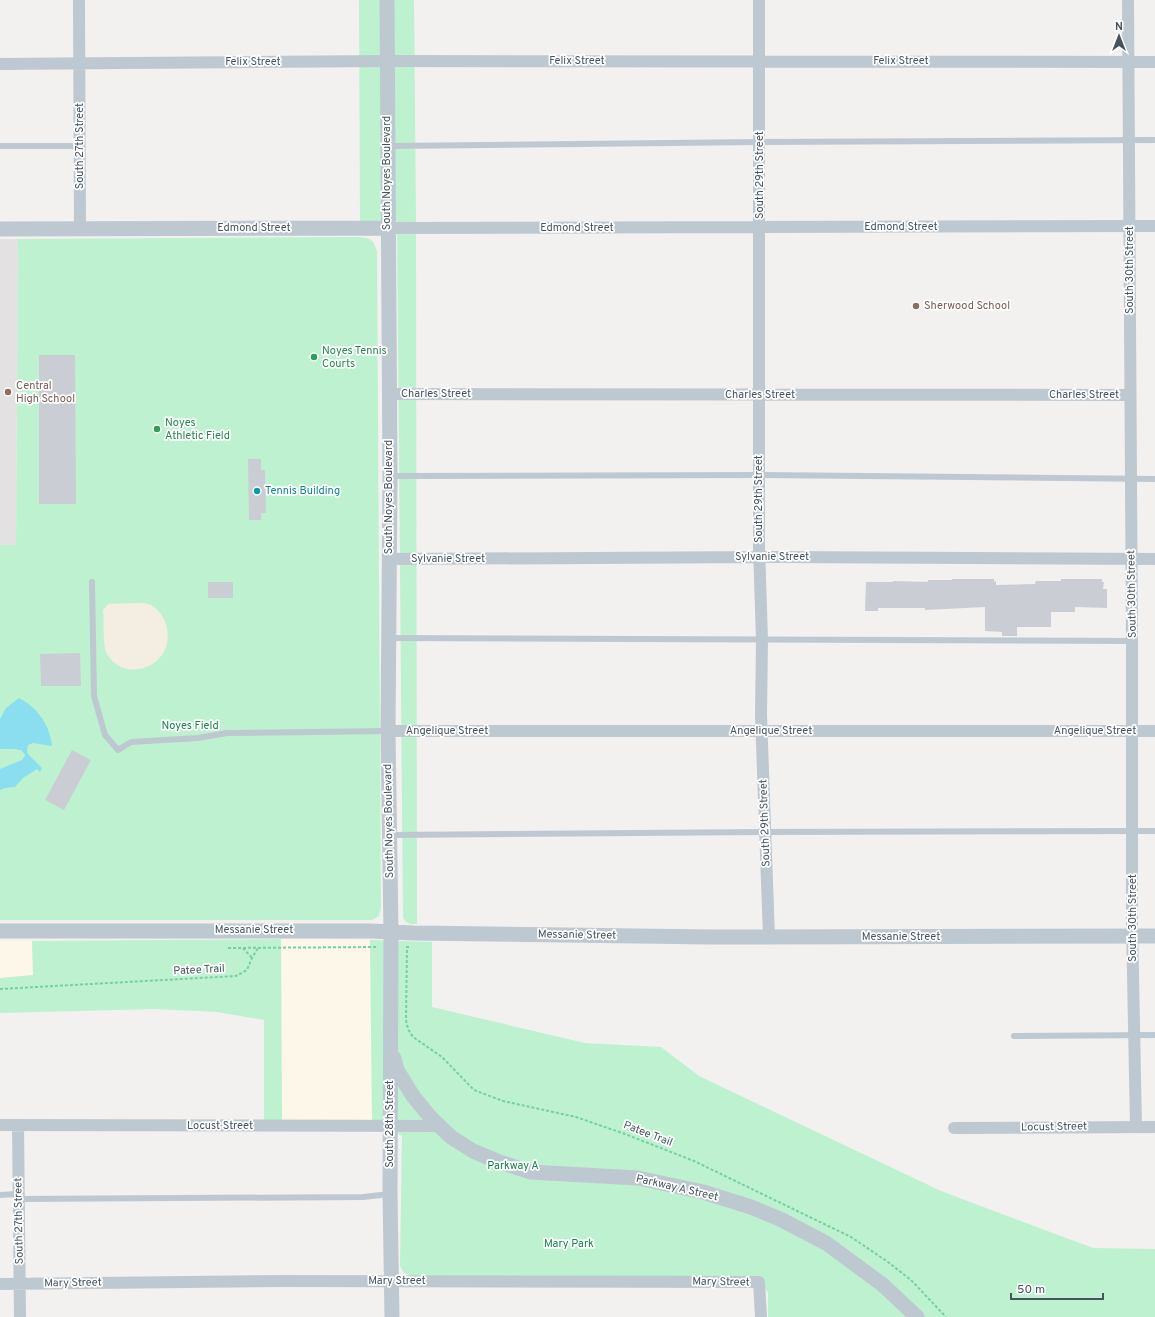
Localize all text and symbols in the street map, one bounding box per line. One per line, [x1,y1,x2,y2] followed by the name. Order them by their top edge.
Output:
[1099,16,1139,56] north arrow
[1115,20,1123,34] text: N
[549,54,605,68] street label: Felix Street
[873,54,929,68] street label: Felix Street
[225,55,281,69] street label: Felix Street
[73,103,87,189] street label: South 27th Street
[380,116,394,230] street label: South Noyes Boulevard
[753,131,767,219] street label: South 29th Street
[864,220,938,234] street label: Edmond Street
[217,221,291,235] street label: Edmond Street
[540,221,614,235] street label: Edmond Street
[1123,226,1137,314] street label: South 30th Street
[924,299,1010,313] place label: Sherwood School
[911,301,921,311] marker: Sherwood School
[322,344,387,371] place label: Noyes Tennis Courts
[309,352,319,362] marker: Noyes Tennis Courts
[16,379,75,406] place label: Central High School
[3,387,13,397] marker: Central High School
[401,387,471,401] street label: Charles Street
[725,388,795,402] street label: Charles Street
[1049,388,1119,402] street label: Charles Street
[165,416,230,443] place label: Noyes Athletic Field
[152,424,162,434] marker: Noyes Athletic Field
[382,440,396,554] street label: South Noyes Boulevard
[752,455,766,543] street label: South 29th Street
[265,484,340,498] place label: Tennis Building
[252,486,262,496] marker: Tennis Building
[735,550,809,564] street label: Sylvanie Street
[1124,550,1140,638] street label: South 30th Street
[411,552,485,566] street label: Sylvanie Street
[161,719,219,733] park label: Noyes Field
[406,724,488,738] street label: Angelique Street
[730,724,812,738] street label: Angelique Street
[1054,724,1136,738] street label: Angelique Street
[381,764,397,878] street label: South Noyes Boulevard
[756,779,774,867] street label: South 29th Street
[1126,874,1140,962] street label: South 30th Street
[215,923,293,937] street label: Messanie Street
[538,927,616,943] street label: Messanie Street
[862,930,940,944] street label: Messanie Street
[173,962,225,978] street label: Patee Trail
[383,1080,397,1168] street label: South 28th Street
[621,1118,675,1150] street label: Patee Trail
[187,1119,253,1133] street label: Locust Street
[1021,1119,1087,1135] street label: Locust Street
[487,1159,539,1173] park label: Parkway A
[635,1172,719,1204] street label: Parkway A Street
[11,1178,27,1264] street label: South 27th Street
[544,1237,594,1251] park label: Mary Park
[368,1274,426,1288] street label: Mary Street
[692,1274,750,1290] street label: Mary Street
[44,1275,102,1291] street label: Mary Street
[1011,1275,1103,1301] scale bar
[1017,1282,1045,1298] text: 50 m

